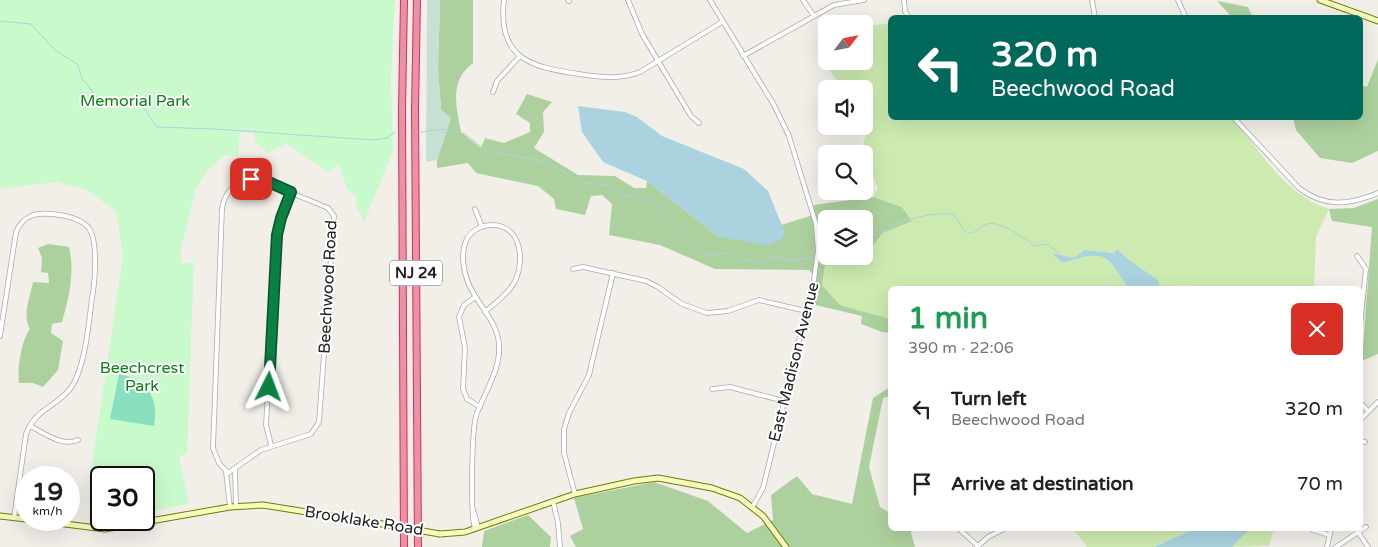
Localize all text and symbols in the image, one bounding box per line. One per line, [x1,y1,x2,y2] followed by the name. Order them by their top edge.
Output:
[818,15,872,70] north arrow
[818,15,873,265] map controls
[991,34,1098,76] text: 320 m
[908,35,973,100] icon: left
[991,76,1175,102] text: Beechwood Road
[818,80,873,135] button: sound
[80,91,190,111] park label: Memorial Park
[818,145,873,200] button: search
[230,158,272,200] pin
[237,165,265,193] icon: arrive
[818,210,873,265] button: layers
[315,220,341,354] street label: Beechwood Road
[390,260,442,286] road number: NJ 24
[764,280,824,444] street label: East Madison Avenue
[908,300,988,337] text: 1 min
[1291,303,1343,355] button: close
[908,338,1014,358] text: 390 m · 22:06
[100,358,184,396] park label: Beechcrest Park
[242,360,294,412] position arrow
[951,388,1027,410] text: Turn left
[908,395,936,423] icon: left
[1285,398,1343,420] text: 320 m
[951,410,1085,430] text: Beechwood Road
[90,466,155,531] speed limit sign: 30
[908,470,936,498] icon: arrive
[951,473,1134,495] text: Arrive at destination
[1297,473,1343,495] text: 70 m
[32,477,63,507] text: 19
[303,502,425,540] street label: Brooklake Road
[32,504,63,518] text: km/h

